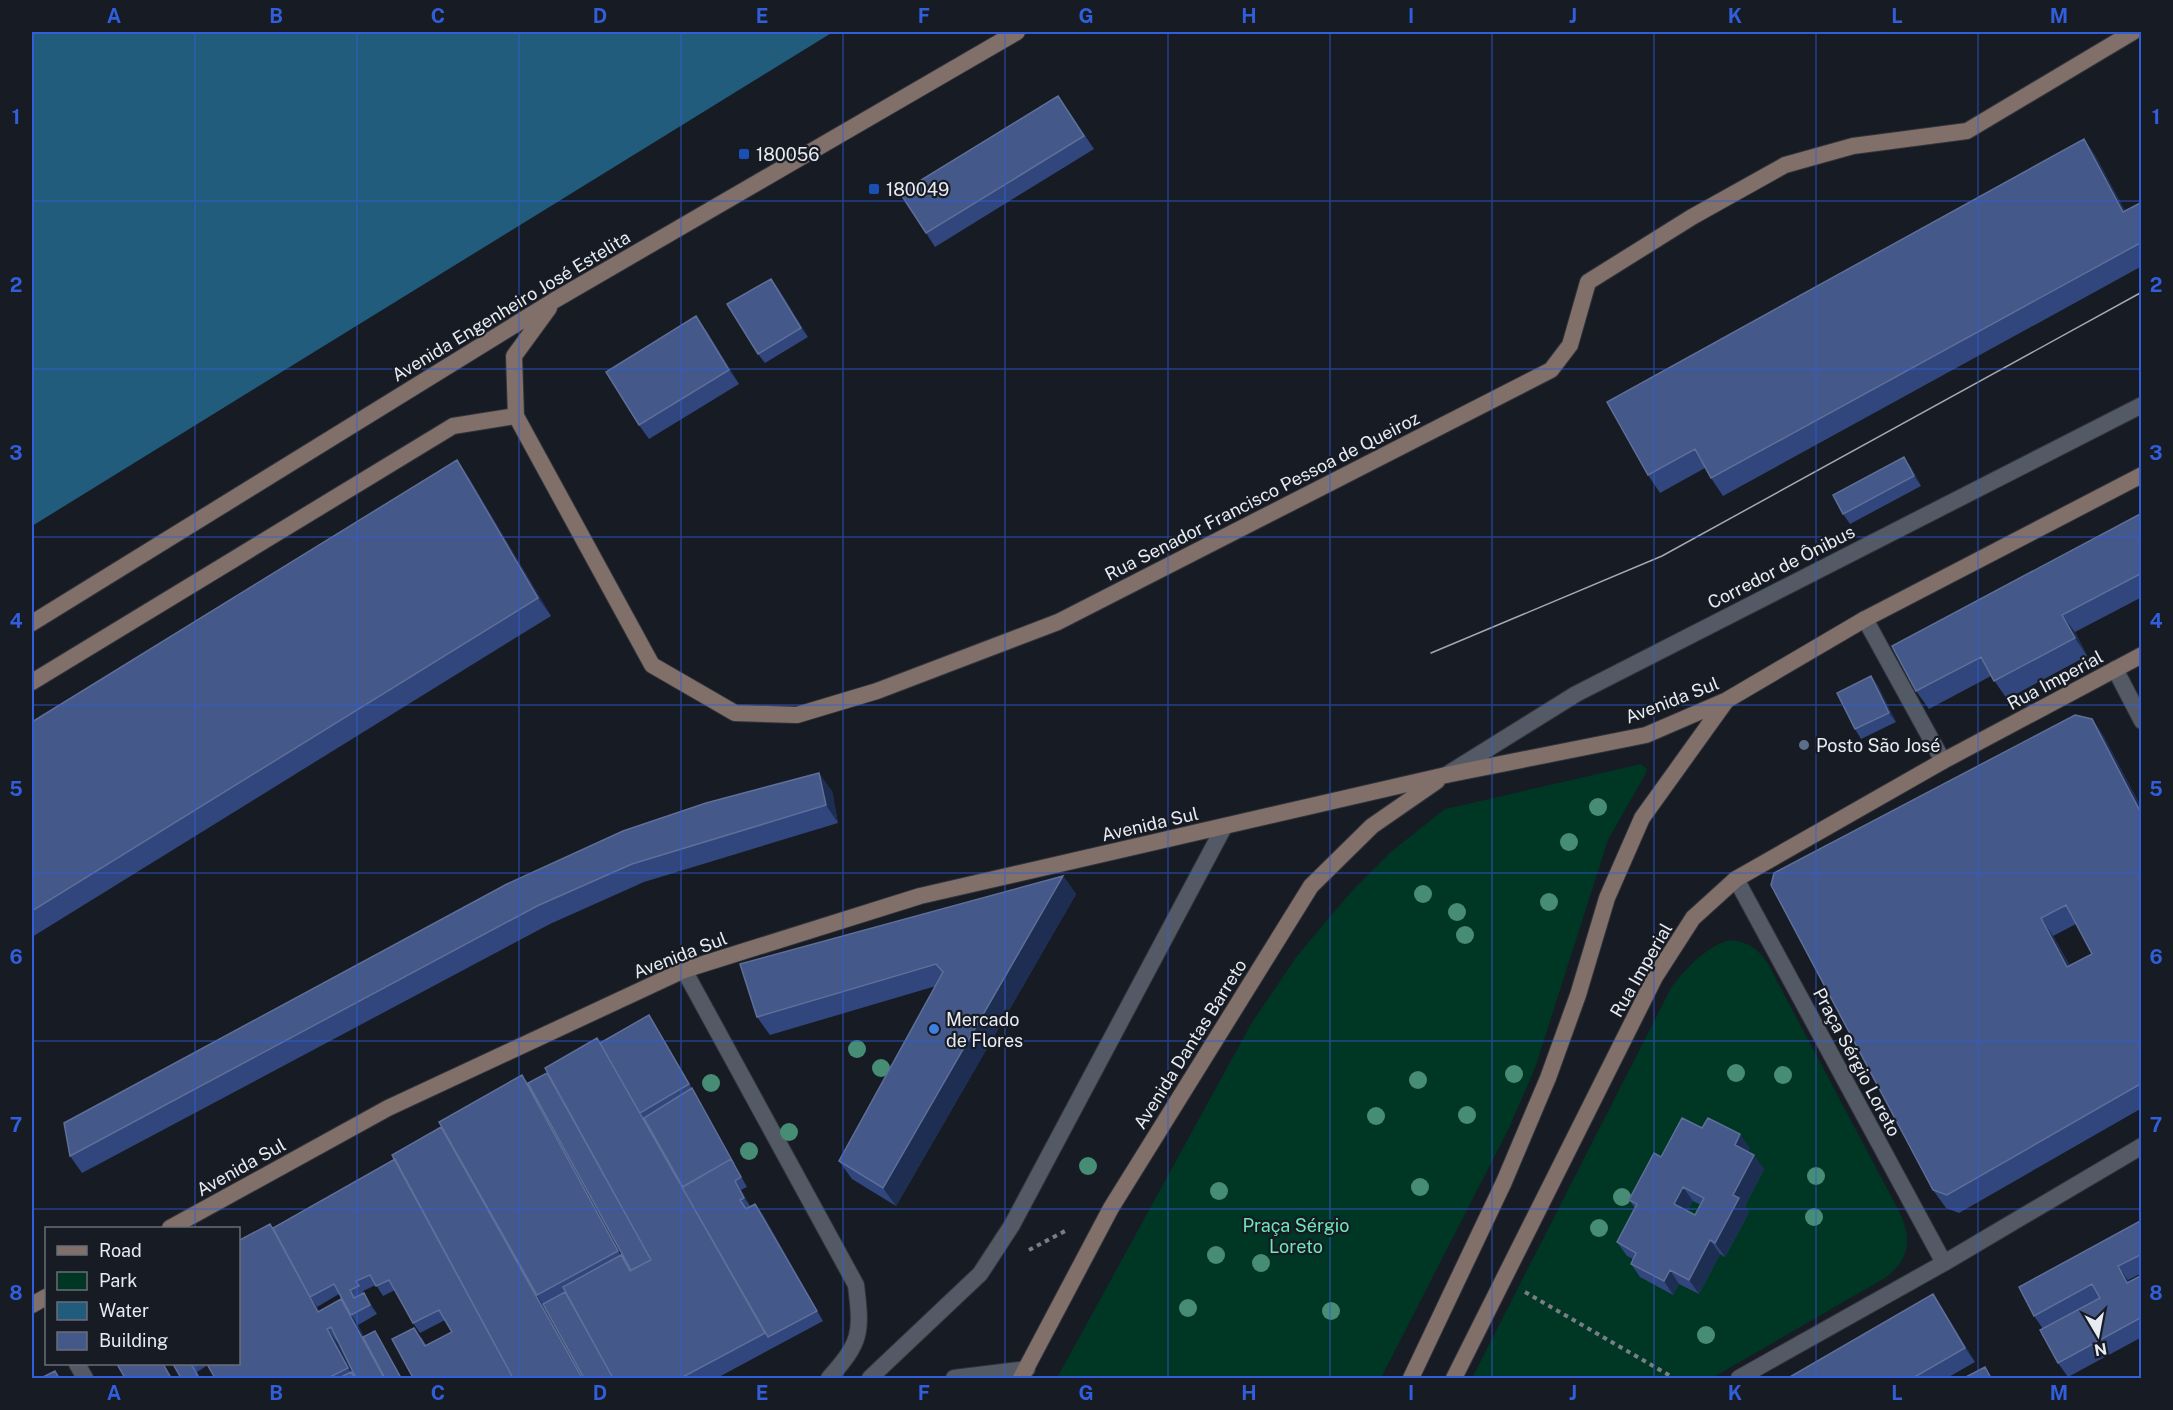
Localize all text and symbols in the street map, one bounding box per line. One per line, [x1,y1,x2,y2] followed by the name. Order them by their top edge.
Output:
[107,4,121,28] text: A
[269,4,283,28] text: B
[431,4,445,28] text: C
[593,4,607,28] text: D
[756,4,768,28] text: E
[918,4,930,28] text: F
[1078,4,1094,28] text: G
[1241,4,1257,28] text: H
[1408,4,1414,28] text: I
[1569,4,1577,28] text: J
[1728,4,1742,28] text: K
[1891,4,1903,28] text: L
[2050,4,2068,28] text: M
[12,105,20,129] text: 1
[2152,105,2160,129] text: 1
[756,144,820,165] place label: 180056
[737,147,751,161] marker: 180056
[886,179,949,200] place label: 180049
[867,182,881,196] marker: 180049
[388,226,634,386] street label: Avenida Engenheiro José Estelita
[10,273,22,297] text: 2
[2150,273,2162,297] text: 2
[1101,407,1423,585] street label: Rua Senador Francisco Pessoa de Queiroz
[9,441,23,465] text: 3
[2149,441,2163,465] text: 3
[1704,521,1858,613] street label: Corredor de Ônibus
[9,609,23,633] text: 4
[2149,609,2163,633] text: 4
[2004,646,2106,714] street label: Rua Imperial
[1622,672,1722,728] street label: Avenida Sul
[1816,735,1940,756] place label: Posto São José
[1797,738,1811,752] marker: Posto São José
[9,777,23,801] text: 5
[2149,777,2163,801] text: 5
[1100,803,1200,845] street label: Avenida Sul
[1606,919,1676,1021] street label: Rua Imperial
[630,927,730,983] street label: Avenida Sul
[9,945,23,969] text: 6
[2149,945,2163,969] text: 6
[1129,955,1251,1133] street label: Avenida Dantas Barreto
[1809,984,1905,1140] street label: Praça Sérgio Loreto
[946,1009,1023,1051] place label: Mercado de Flores
[927,1022,941,1036] marker: Mercado de Flores
[10,1113,22,1137] text: 7
[2150,1113,2162,1137] text: 7
[193,1134,289,1200] street label: Avenida Sul
[1243,1215,1349,1257] park label: Praça Sérgio Loreto
[45,1227,240,1365] legend
[99,1240,142,1261] text: Road
[99,1270,137,1291] text: Park
[9,1281,23,1305] text: 8
[2149,1281,2163,1305] text: 8
[99,1300,149,1321] text: Water
[2068,1305,2128,1365] north arrow
[99,1330,168,1351] text: Building
[2093,1339,2108,1360] text: N
[107,1381,121,1405] text: A
[269,1381,283,1405] text: B
[431,1381,445,1405] text: C
[593,1381,607,1405] text: D
[756,1381,768,1405] text: E
[918,1381,930,1405] text: F
[1078,1381,1094,1405] text: G
[1241,1381,1257,1405] text: H
[1408,1381,1414,1405] text: I
[1569,1381,1577,1405] text: J
[1728,1381,1742,1405] text: K
[1891,1381,1903,1405] text: L
[2050,1381,2068,1405] text: M

